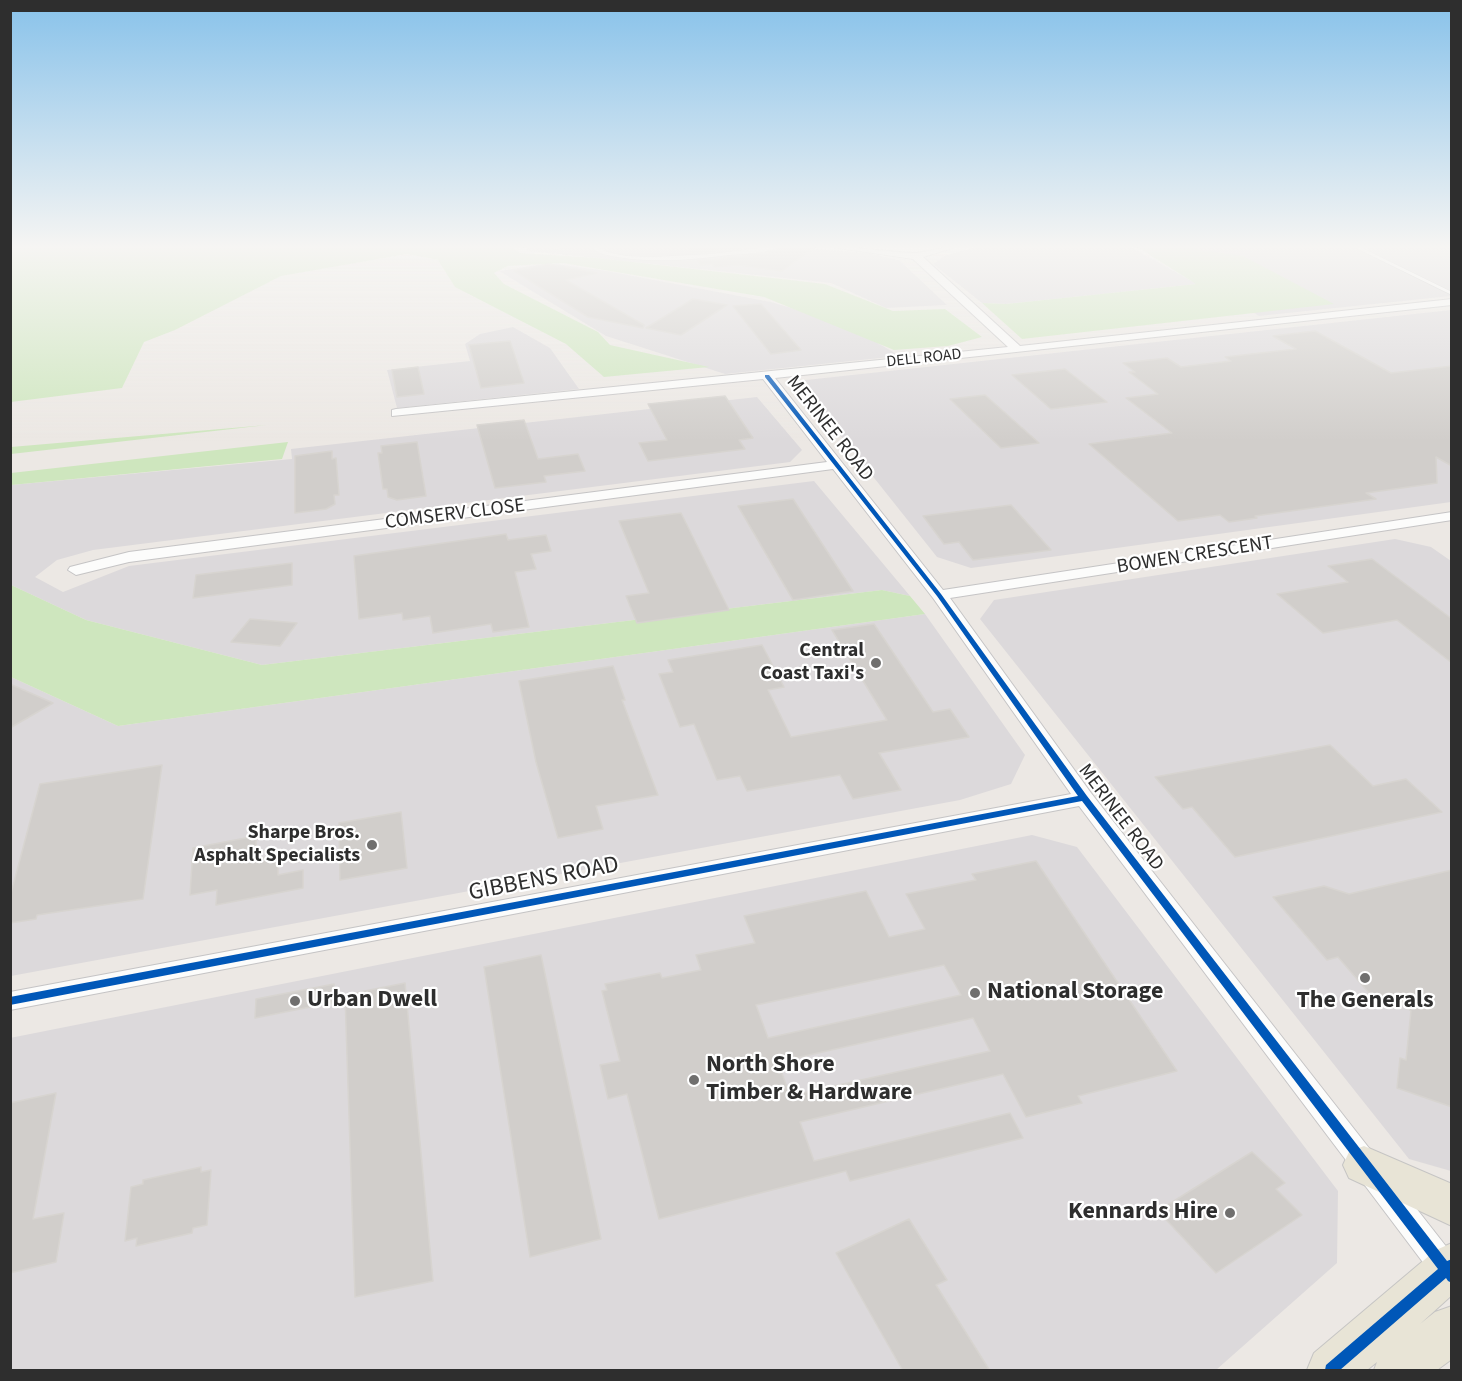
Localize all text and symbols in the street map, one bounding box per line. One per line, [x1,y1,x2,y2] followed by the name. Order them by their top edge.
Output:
[886,346,962,372] street label: DELL ROAD
[780,371,878,487] street label: MERINEE ROAD
[384,495,526,535] street label: COMSERV CLOSE
[1115,532,1275,580] street label: BOWEN CRESCENT
[760,640,864,687] place label: Central Coast Taxi's
[869,656,883,670] marker: Central Coast Taxi's
[1072,760,1168,876] street label: MERINEE ROAD
[194,822,360,869] place label: Sharpe Bros. Asphalt Specialists
[365,838,379,852] marker: Sharpe Bros. Asphalt Specialists
[467,851,621,909] street label: GIBBENS ROAD
[1358,971,1372,985] marker: The Generals
[987,979,1163,1007] place label: National Storage
[968,986,982,1000] marker: National Storage
[307,987,437,1015] place label: Urban Dwell
[1296,988,1434,1016] place label: The Generals
[288,994,302,1008] marker: Urban Dwell
[706,1052,913,1108] place label: North Shore Timber & Hardware
[687,1073,701,1087] marker: North Shore Timber & Hardware
[1068,1199,1218,1227] place label: Kennards Hire
[1223,1206,1237,1220] marker: Kennards Hire

